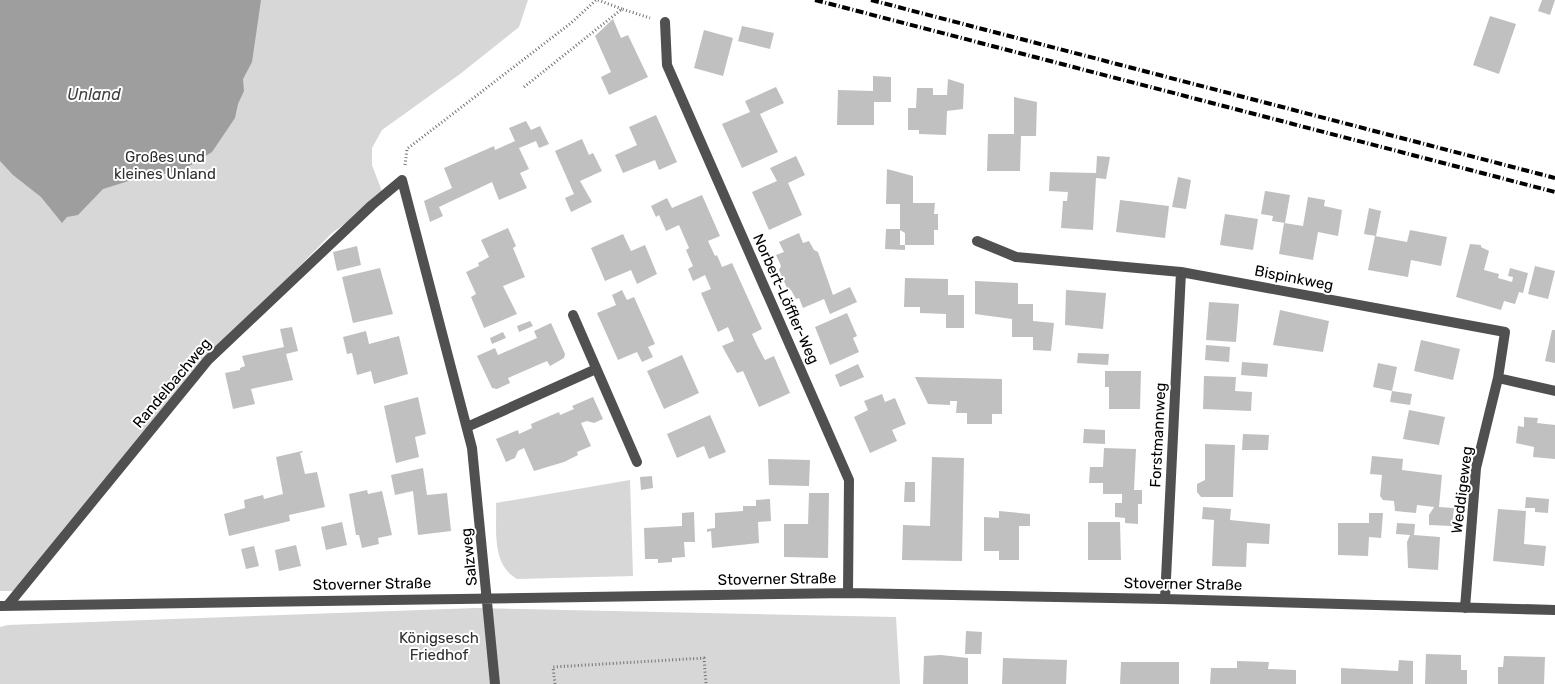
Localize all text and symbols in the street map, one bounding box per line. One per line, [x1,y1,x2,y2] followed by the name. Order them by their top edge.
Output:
[67,85,121,104] water label: Unland
[114,148,216,183] park label: Großes und kleines Unland
[749,231,823,367] street label: Norbert-Löffler-Weg
[1253,262,1335,294] street label: Bispinkweg
[129,334,215,432] street label: Randelbachweg
[1146,382,1170,488] street label: Forstmannweg
[1448,445,1476,535] street label: Weddigeweg
[457,527,481,587] street label: Salzweg
[718,569,836,589] street label: Stoverner Straße
[313,574,431,594] street label: Stoverner Straße
[1124,574,1242,594] street label: Stoverner Straße
[399,629,479,664] park label: Königsesch Friedhof

